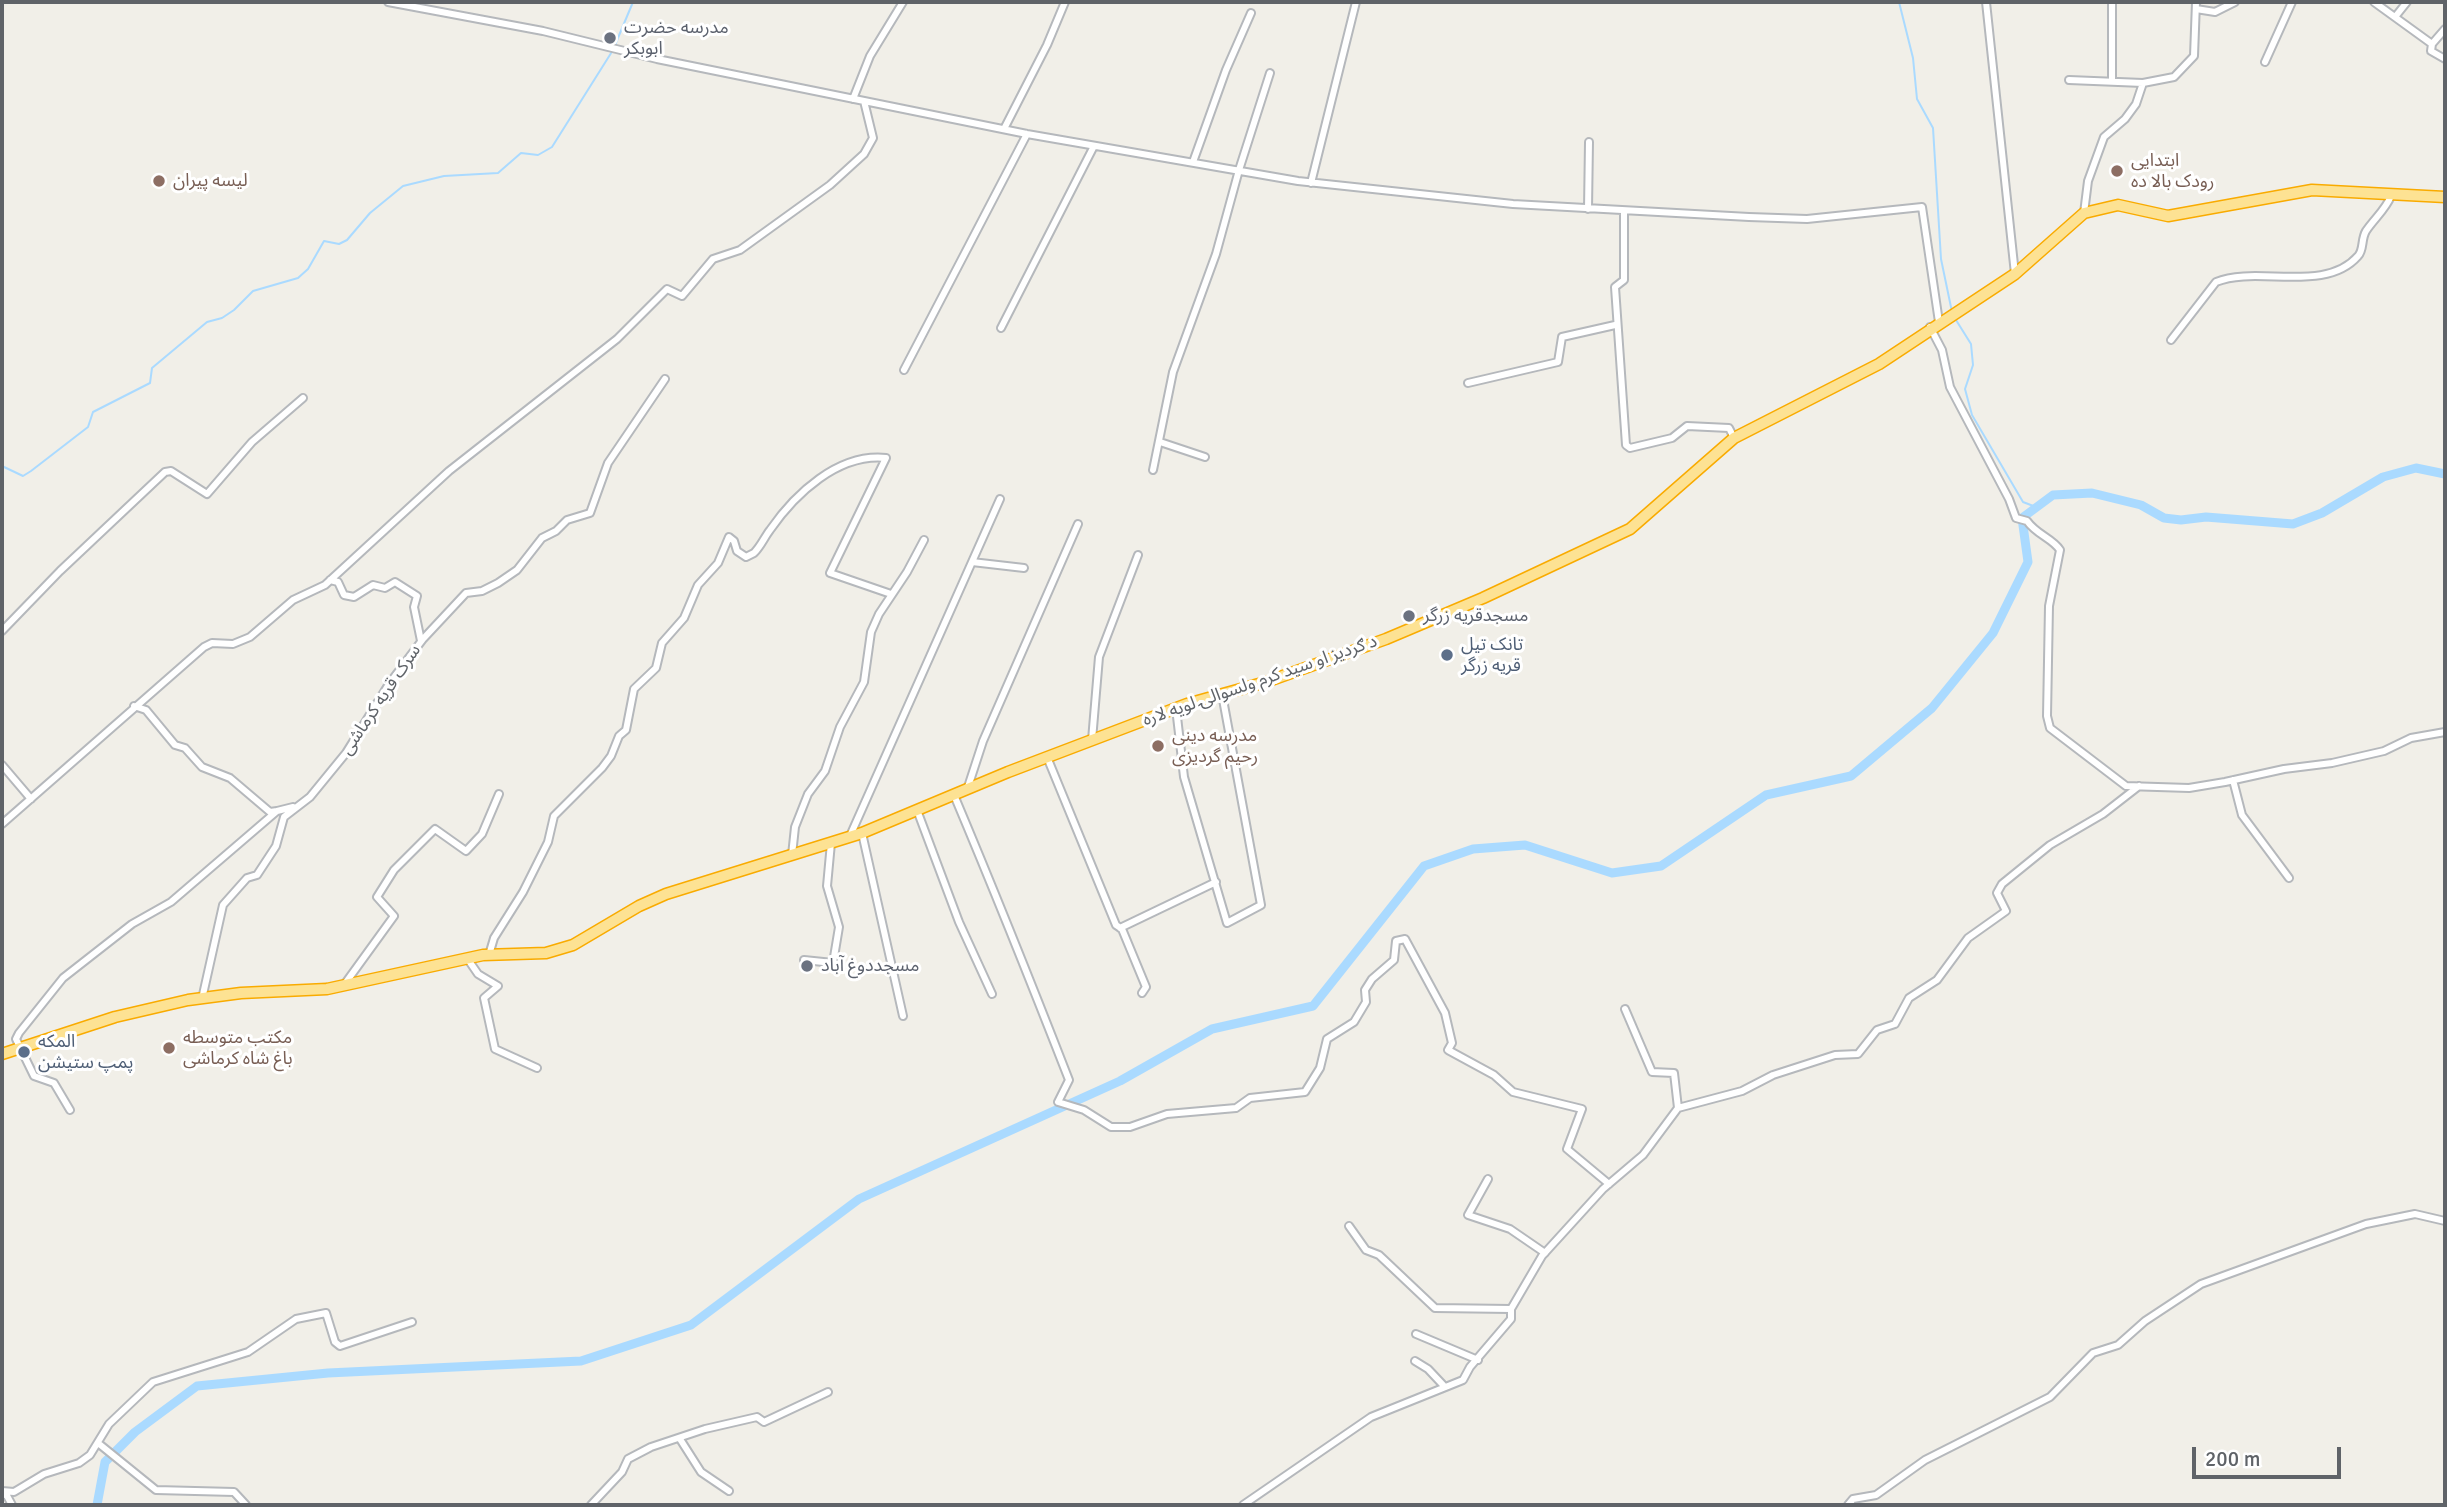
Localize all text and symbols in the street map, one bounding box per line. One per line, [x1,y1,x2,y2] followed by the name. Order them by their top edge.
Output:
[624,17,729,60] place label: مدرسه حضرت ابوبکر
[602,30,618,46] marker: مدرسه حضرت ابوبکر
[2131,150,2214,192] place label: ابتدایی رودک بالا ده
[2109,163,2125,179] marker: ابتدایی رودک بالا ده
[173,170,248,192] place label: لیسه پیران
[151,173,167,189] marker: لیسه پیران
[1423,605,1529,627] place label: مسجدقریه زرگر
[1401,608,1417,624] marker: مسجدقریه زرگر
[1140,631,1380,731] street label: د ګردیز او سید کرم ولسوالۍ لویه لاره
[1461,634,1523,676] place label: تانک تیل قریه زرگر
[336,641,426,759] street label: سرک قریه کرماشی
[1439,647,1455,663] marker: تانک تیل قریه زرگر
[1172,725,1258,768] place label: مدرسه دینی رحیم گردیزی
[1150,738,1166,754] marker: مدرسه دینی رحیم گردیزی
[821,955,919,977] place label: مسجددوغ آباد
[799,958,815,974] marker: مسجددوغ آباد
[183,1027,293,1070] place label: مکتب متوسطه باغ شاه کرماشی
[38,1031,133,1074] place label: المکه پمپ ستیشن
[161,1040,177,1056] marker: مکتب متوسطه باغ شاه کرماشی
[16,1044,32,1060] marker: المکه پمپ ستیشن
[2195,1434,2344,1478] scale bar
[2205,1446,2260,1472] text: 200 m

